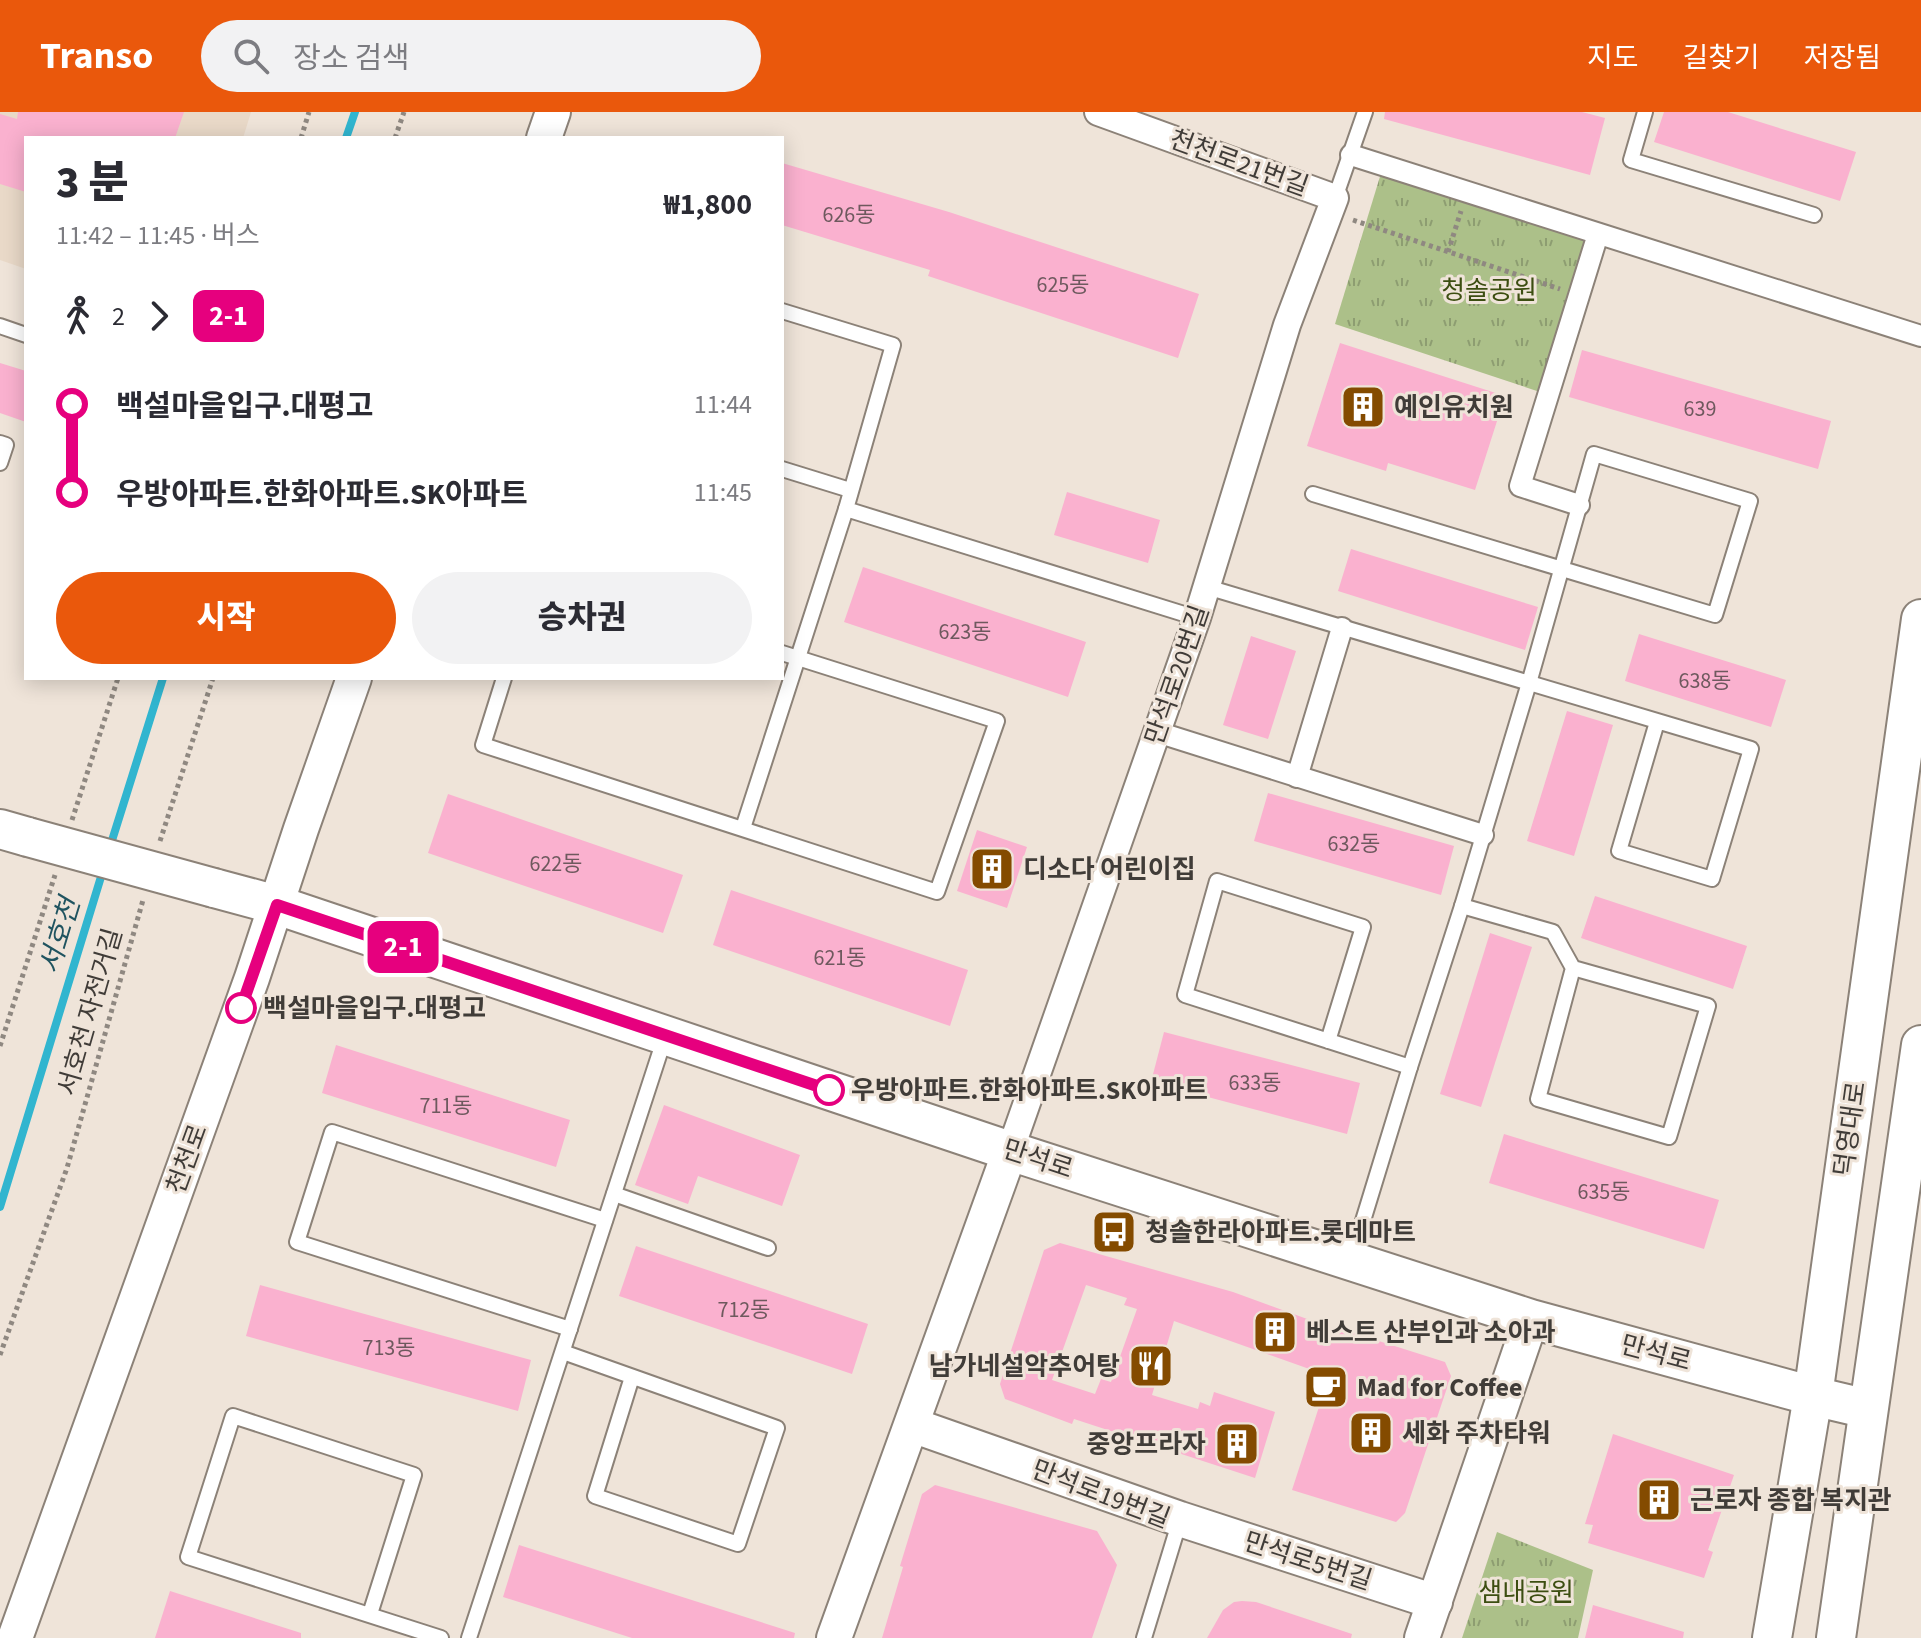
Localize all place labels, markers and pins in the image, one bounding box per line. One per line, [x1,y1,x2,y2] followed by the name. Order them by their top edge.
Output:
[1339,383,1387,431] building icon: 예인유치원
[1394,389,1514,426] place label: 예인유치원
[968,845,1016,893] building icon: 디소다 어린이집
[1023,851,1196,888] place label: 디소다 어린이집
[263,990,486,1027] place label: 백설마을입구.대평고
[226,993,256,1023] marker: 백설마을입구.대평고
[851,1072,1208,1109] place label: 우방아파트.한화아파트.SK아파트
[814,1075,844,1105] marker: 우방아파트.한화아파트.SK아파트
[1090,1208,1138,1256] bus stop icon: 청솔한라아파트.롯데마트
[1145,1214,1416,1251] place label: 청솔한라아파트.롯데마트
[1251,1308,1299,1356] building icon: 베스트 산부인과 소아과
[1306,1314,1556,1351] place label: 베스트 산부인과 소아과
[1127,1342,1175,1390] restaurant icon: 남가네설악추어탕
[929,1348,1120,1385] place label: 남가네설악추어탕
[1302,1363,1350,1411] cafe icon: Mad for Coffee
[1357,1369,1522,1406] place label: Mad for Coffee
[1347,1409,1395,1457] building icon: 세화 주차타워
[1402,1415,1551,1452] place label: 세화 주차타워
[1213,1420,1261,1468] building icon: 중앙프라자
[1086,1426,1206,1463] place label: 중앙프라자
[1635,1476,1683,1524] building icon: 근로자 종합 복지관
[1690,1482,1892,1519] place label: 근로자 종합 복지관

